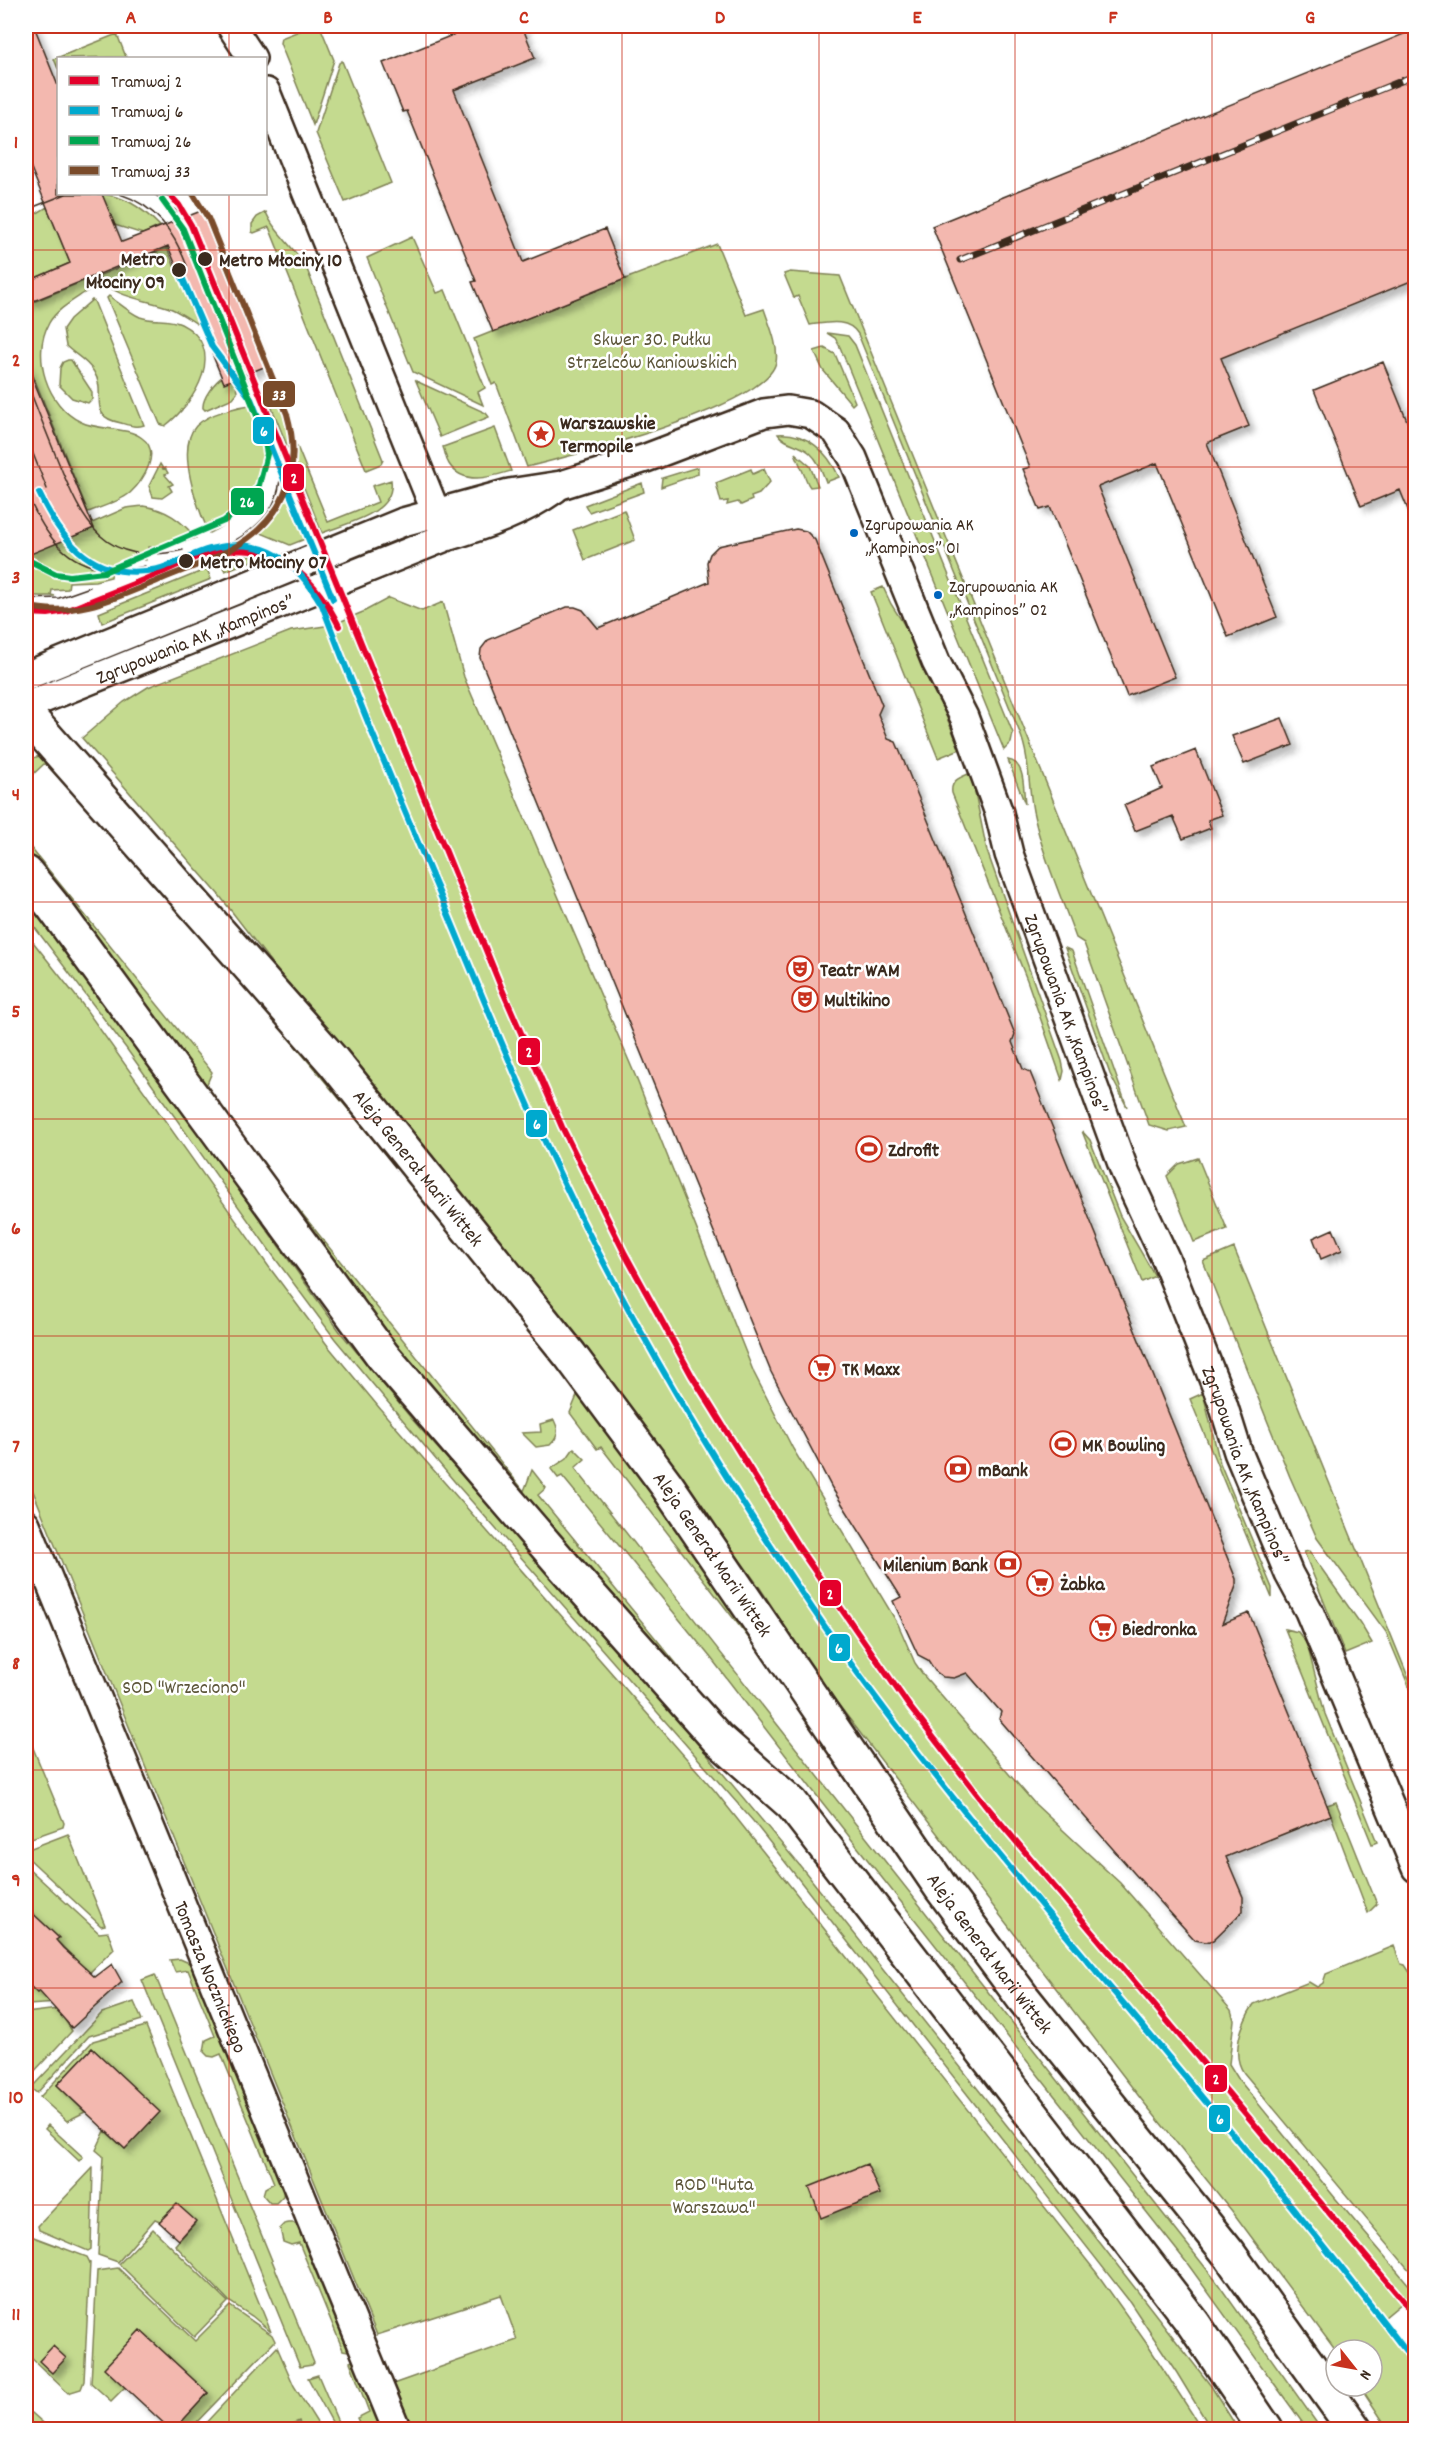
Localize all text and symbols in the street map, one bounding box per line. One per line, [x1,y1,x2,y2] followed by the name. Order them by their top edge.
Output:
[126,5,137,33] text: A
[323,5,333,33] text: B
[519,5,529,33] text: C
[715,5,726,33] text: D
[912,5,922,33] text: E
[1109,5,1119,33] text: F
[1305,5,1315,33] text: G
[57,57,267,195] legend
[111,71,182,96] text: Tramwaj 2
[111,101,183,126] text: Tramwaj 6
[14,130,18,158] text: 1
[111,131,191,156] text: Tramwaj 26
[111,161,191,186] text: Tramwaj 33
[86,247,165,298] place label: Metro Młociny 09
[219,248,342,276] place label: Metro Młociny 10
[196,250,214,268] marker: Metro Młociny 10
[170,261,188,279] marker: Metro Młociny 09
[567,327,737,378] park label: Skwer 30. Pułku Strzelców Kaniowskich
[12,348,20,376] text: 2
[262,380,296,408] line badge: 33
[272,385,286,408] text: 33
[560,411,656,462] place label: Warszawskie Termopile
[252,416,275,445] line badge: 6
[526,419,556,449] place icon: Warszawskie Termopile
[260,421,268,444] text: 6
[282,463,305,492] line badge: 2
[291,468,298,491] text: 2
[230,487,265,516] line badge: 26
[240,492,255,515] text: 26
[865,514,974,562] place label: Zgrupowania AK „Kampinos” 01
[848,527,860,539] marker: Zgrupowania AK „Kampinos” 01
[200,550,327,578] place label: Metro Młociny 07
[177,552,195,570] marker: Metro Młociny 07
[12,565,20,593] text: 3
[949,576,1058,624] place label: Zgrupowania AK „Kampinos” 02
[93,588,299,693] street label: Zgrupowania AK „Kampinos”
[932,589,944,601] marker: Zgrupowania AK „Kampinos” 02
[12,782,20,810] text: 4
[1015,911,1114,1118] street label: Zgrupowania AK „Kampinos”
[785,954,815,984] theatre icon: Teatr WAM
[820,958,900,986] place label: Teatr WAM
[790,984,820,1014] theatre icon: Multikino
[824,988,890,1016] place label: Multikino
[11,999,21,1027] text: 5
[517,1037,541,1066] line badge: 2
[526,1042,533,1065] text: 2
[344,1085,488,1254] street label: Aleja Generał Marii Wittek
[525,1109,548,1138] line badge: 6
[533,1114,541,1137] text: 6
[854,1134,884,1164] sports icon: Zdrofit
[888,1138,940,1166] place label: Zdrofit
[11,1216,21,1244] text: 6
[807,1353,837,1383] supermarket icon: TK Maxx
[842,1357,900,1385] place label: TK Maxx
[1193,1362,1295,1570] street label: Zgrupowania AK „Kampinos”
[1048,1429,1078,1459] sports icon: MK Bowling
[1082,1433,1165,1461] place label: MK Bowling
[12,1434,20,1462] text: 7
[943,1454,973,1484] bank icon: mBank
[978,1458,1028,1486] place label: mBank
[645,1467,777,1644] street label: Aleja Generał Marii Wittek
[993,1549,1023,1579] bank icon: Milenium Bank
[883,1553,988,1581] place label: Milenium Bank
[1025,1568,1055,1598] supermarket icon: Żabka
[1060,1572,1105,1600] place label: Żabka
[819,1579,842,1607] line badge: 2
[827,1584,834,1607] text: 2
[1088,1613,1118,1643] supermarket icon: Biedronka
[1122,1617,1197,1645] place label: Biedronka
[828,1633,851,1662] line badge: 6
[835,1638,843,1661] text: 6
[12,1651,20,1679] text: 8
[122,1675,246,1703] park label: SOD "Wrzeciono"
[11,1868,21,1896] text: 9
[918,1869,1058,2041] street label: Aleja Generał Marii Wittek
[165,1897,252,2058] street label: Tomasza Nocznickiego
[1204,2064,1228,2093] line badge: 2
[1213,2069,1220,2092] text: 2
[8,2085,24,2113] text: 10
[1208,2104,1231,2133] line badge: 6
[1216,2109,1224,2132] text: 6
[672,2172,756,2223] park label: ROD "Huta Warszawa"
[12,2302,20,2330] text: 11
[1324,2338,1384,2398] north arrow
[1353,2365,1377,2384] text: N

